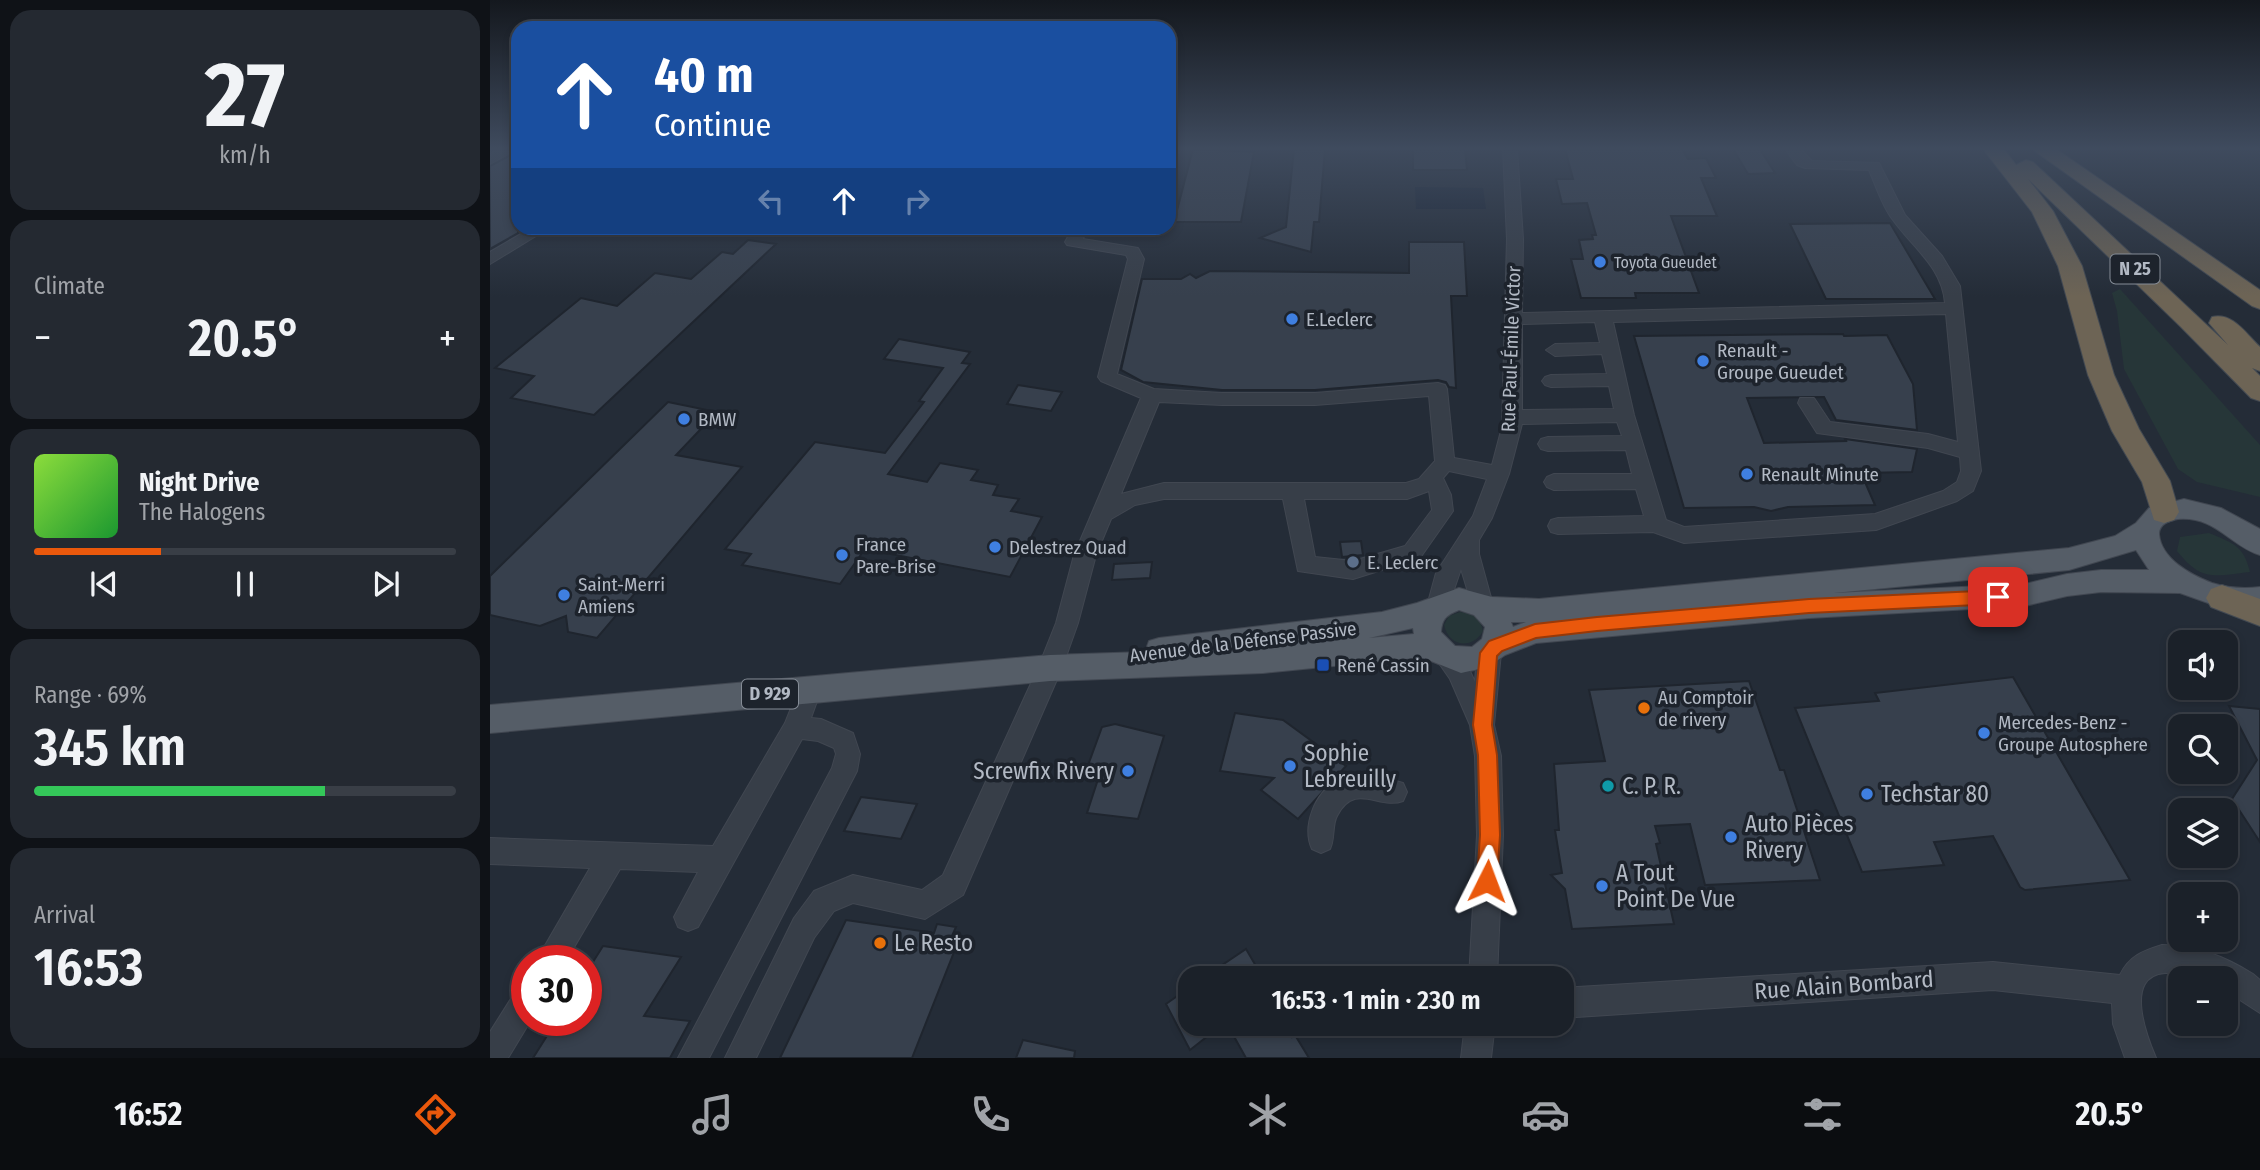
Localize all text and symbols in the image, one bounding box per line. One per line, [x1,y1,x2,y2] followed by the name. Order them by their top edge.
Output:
[205,41,285,150] text: 27
[654,46,754,105] text: 40 m
[539,49,630,140] icon: ahead
[654,106,771,144] text: Continue
[219,141,271,169] text: km/h
[752,182,790,220] icon: left
[825,182,863,220] icon: ahead
[898,182,936,220] icon: right
[1614,253,1717,272] place label: Toyota Gueudet
[1592,254,1608,270] marker: Toyota Gueudet
[2110,255,2160,284] road number: N 25
[1497,265,1525,432] street label: Rue Paul-Émile Victor
[34,272,105,300] text: Climate
[188,307,302,370] text: 20.5°
[1306,308,1373,331] place label: E.Leclerc
[1284,311,1300,327] marker: E.Leclerc
[34,315,51,361] text: −
[439,315,456,361] text: +
[1717,339,1845,384] place label: Renault - Groupe Gueudet
[1695,353,1711,369] marker: Renault - Groupe Gueudet
[698,408,736,431] place label: BMW
[676,411,692,427] marker: BMW
[1761,463,1879,486] place label: Renault Minute
[1739,466,1755,482] marker: Renault Minute
[139,467,259,498] text: Night Drive
[139,498,265,526] text: The Halogens
[856,533,936,578] place label: France Pare-Brise
[1009,536,1127,559] place label: Delestrez Quad
[987,539,1003,555] marker: Delestrez Quad
[834,547,850,563] marker: France Pare-Brise
[1367,551,1438,574] place label: E. Leclerc
[1345,554,1361,570] marker: E. Leclerc
[85,565,123,603] icon: previous
[226,565,264,603] icon: pause
[367,565,405,603] icon: next
[1968,567,2028,627] pin
[578,573,665,618] place label: Saint-Merri Amiens
[1979,578,2017,616] icon: arrive
[556,587,572,603] marker: Saint-Merri Amiens
[1128,617,1358,667] street label: Avenue de la Défense Passive
[2168,630,2238,1036] map controls
[2168,630,2238,700] button: sound
[1337,654,1430,677] place label: René Cassin
[1315,657,1331,673] marker: René Cassin
[742,680,798,708] road number: D 929
[34,681,147,709] text: Range · 69%
[1658,686,1754,731] place label: Au Comptoir de rivery
[1636,700,1652,716] marker: Au Comptoir de rivery
[1998,711,2148,756] place label: Mercedes-Benz - Groupe Autosphere
[2168,714,2238,784] button: search
[34,716,186,779] text: 345 km
[1976,725,1992,741] marker: Mercedes-Benz - Groupe Autosphere
[1304,739,1397,793] place label: Sophie Lebreuilly
[973,757,1115,785] place label: Screwfix Rivery
[1282,758,1298,774] marker: Sophie Lebreuilly
[1120,763,1136,779] marker: Screwfix Rivery
[1622,772,1681,800] place label: C. P. R.
[1600,778,1616,794] marker: C. P. R.
[1881,780,1989,808] place label: Techstar 80
[1859,786,1875,802] marker: Techstar 80
[2168,798,2238,868] button: layers
[1745,810,1854,864] place label: Auto Pièces Rivery
[1723,829,1739,845] marker: Auto Pièces Rivery
[1450,844,1524,918] position arrow
[1616,859,1735,913] place label: A Tout Point De Vue
[1594,878,1610,894] marker: A Tout Point De Vue
[2168,882,2238,952] button: +
[34,901,95,929] text: Arrival
[894,929,973,957] place label: Le Resto
[872,935,888,951] marker: Le Resto
[34,936,144,999] text: 16:53
[511,945,602,1036] speed limit sign: 30
[1754,965,1934,1005] street label: Rue Alain Bombard
[2168,966,2238,1036] button: −
[1271,985,1481,1016] text: 16:53 · 1 min · 230 m
[411,1090,460,1139] icon: directions
[688,1090,737,1139] icon: music
[966,1090,1015,1139] icon: phone
[1243,1090,1292,1139] icon: climate
[1521,1090,1570,1139] icon: car
[1798,1090,1847,1139] icon: filters
[114,1095,182,1133] text: 16:52
[2075,1095,2146,1133] text: 20.5°

